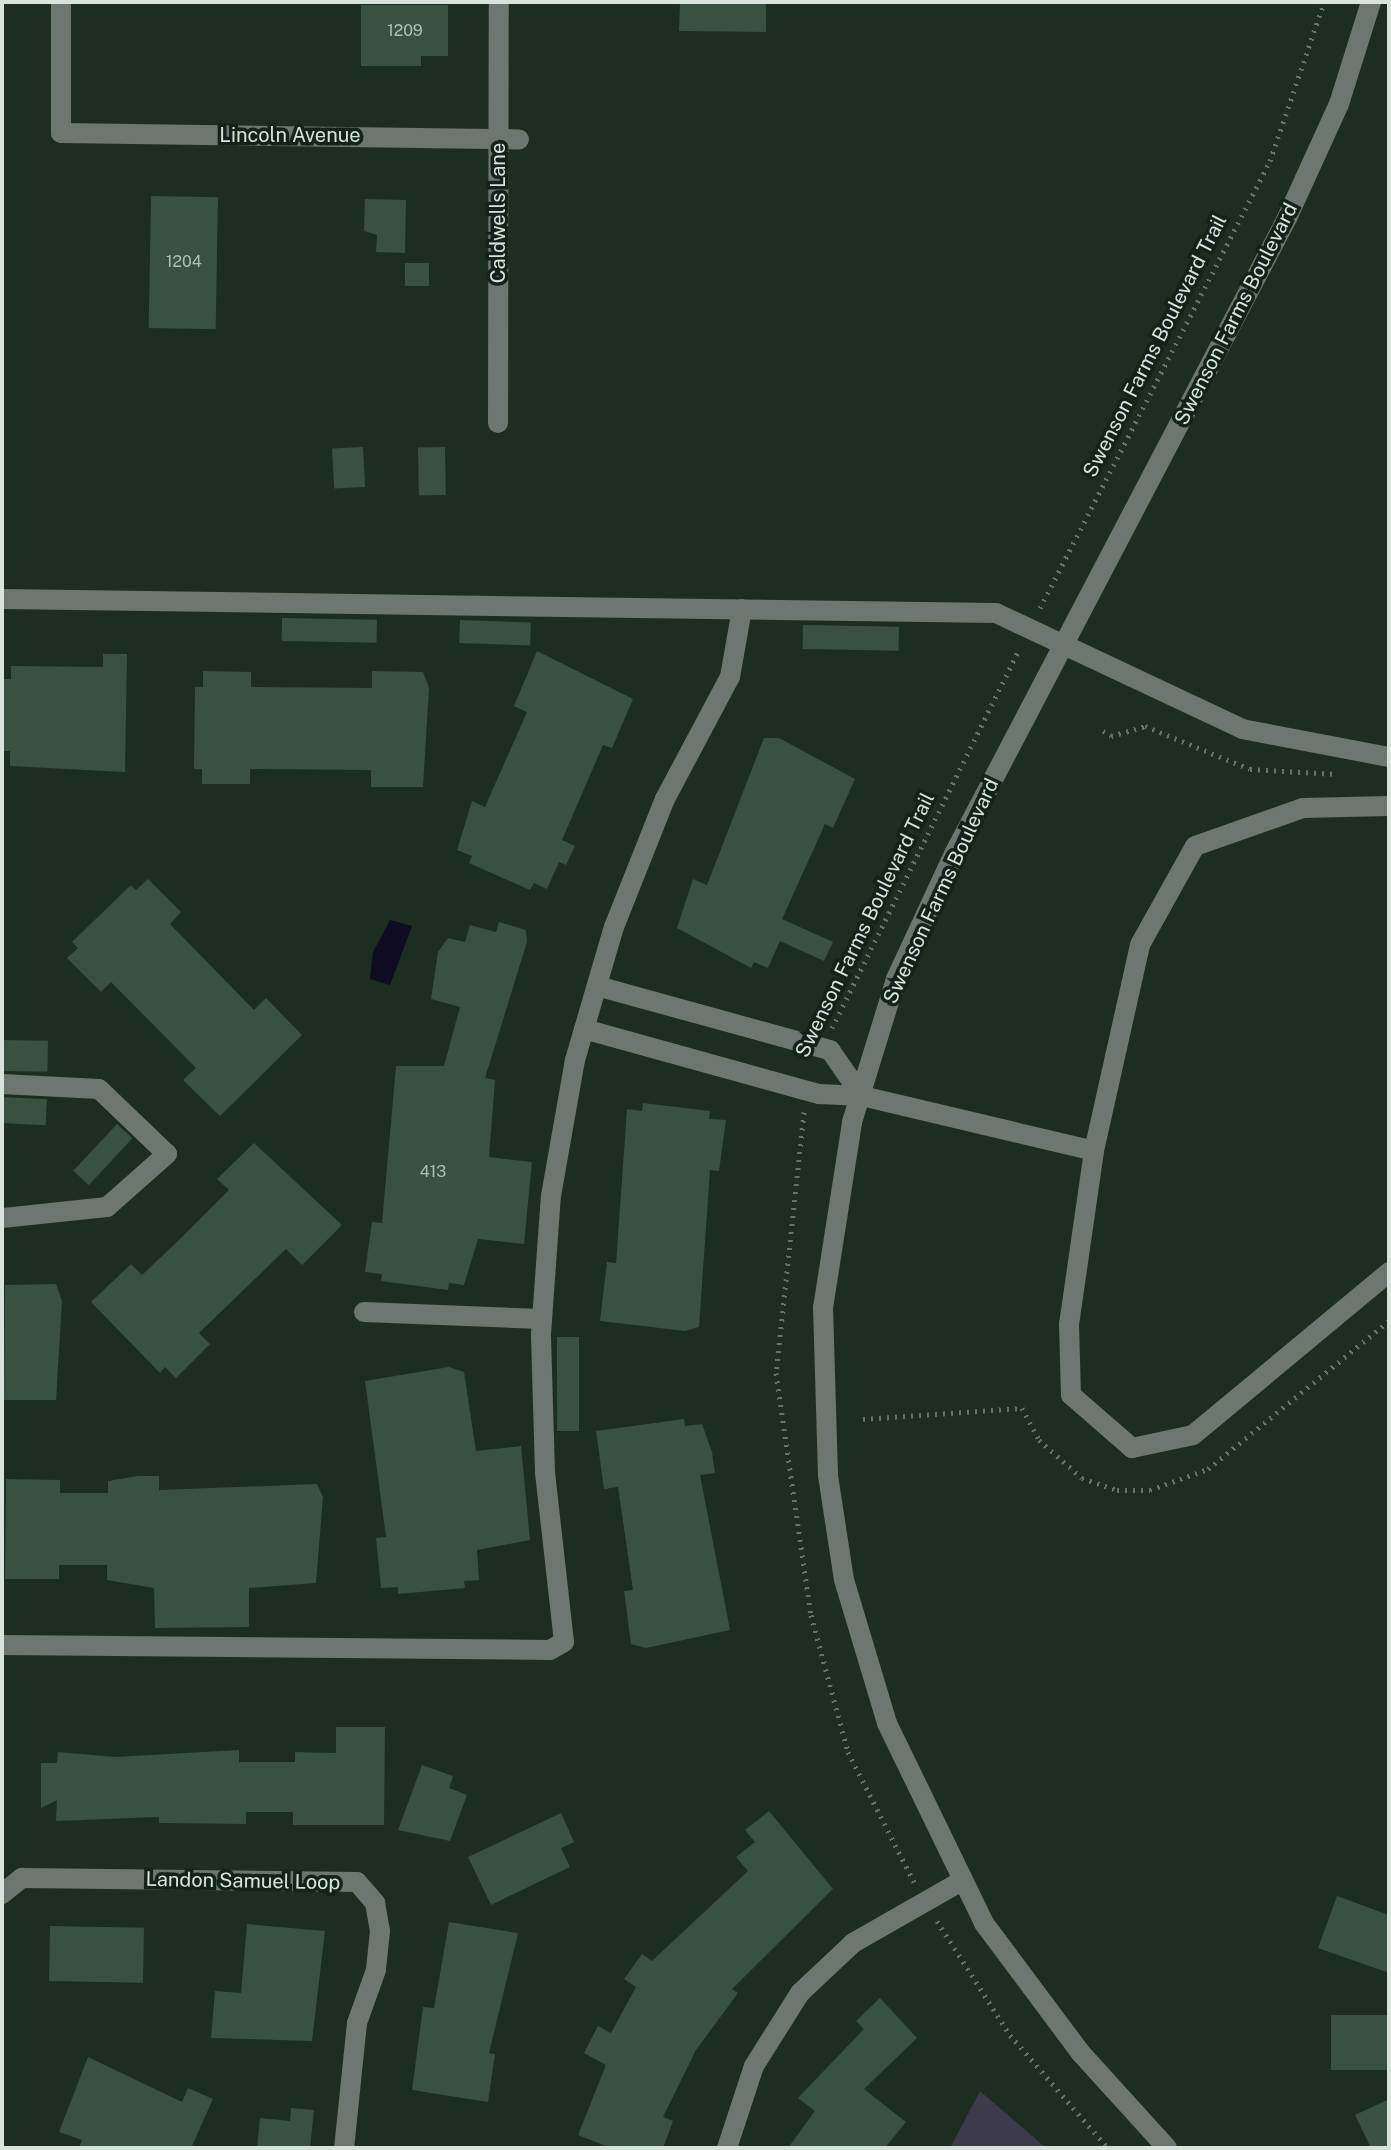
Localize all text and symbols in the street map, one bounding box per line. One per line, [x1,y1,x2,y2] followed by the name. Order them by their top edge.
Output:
[387,21,423,41] house number: 1209
[219,123,361,147] street label: Lincoln Avenue
[486,143,510,283] street label: Caldwells Lane
[1169,199,1303,429] street label: Swenson Farms Boulevard
[1078,211,1232,481] street label: Swenson Farms Boulevard Trail
[166,252,202,272] house number: 1204
[878,774,1004,1008] street label: Swenson Farms Boulevard
[790,789,940,1061] street label: Swenson Farms Boulevard Trail
[420,1162,446,1182] house number: 413
[145,1867,341,1895] street label: Landon Samuel Loop

